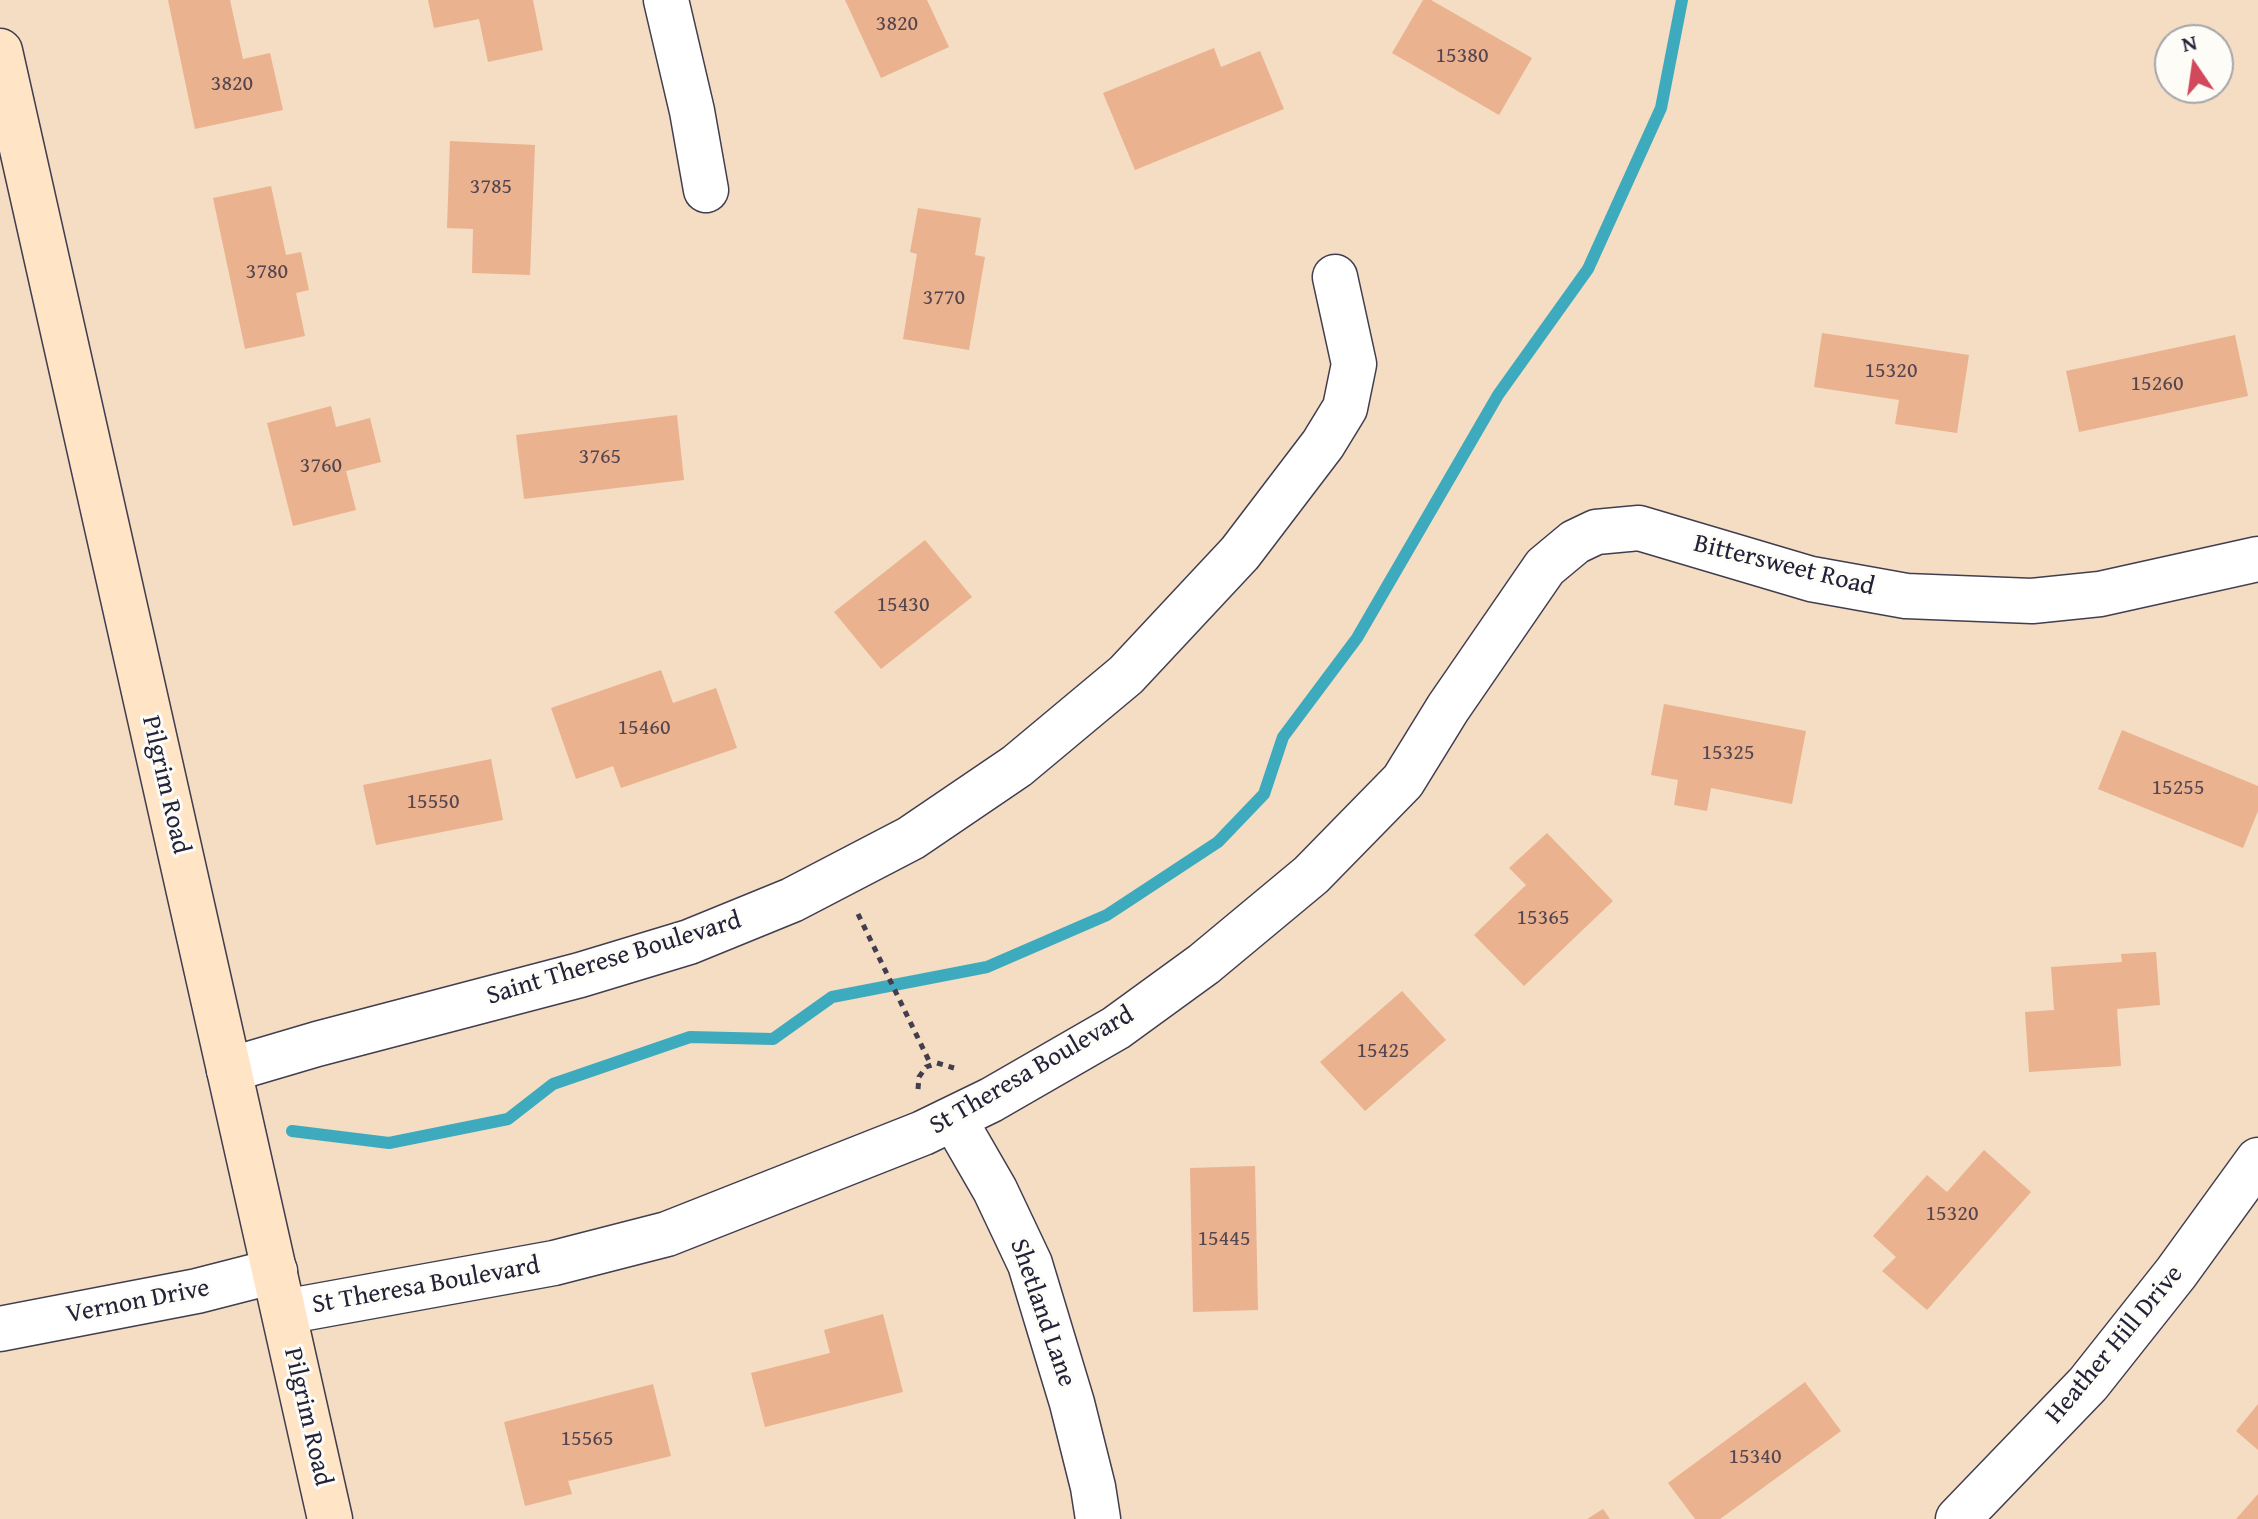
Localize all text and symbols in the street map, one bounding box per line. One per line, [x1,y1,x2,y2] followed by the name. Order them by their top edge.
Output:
[876,11,918,37] house number: 3820
[2154,24,2234,104] north arrow
[2178,25,2200,60] text: N
[1436,43,1488,69] house number: 15380
[211,71,253,97] house number: 3820
[470,174,512,200] house number: 3785
[246,259,288,285] house number: 3780
[923,285,965,311] house number: 3770
[1865,358,1917,384] house number: 15320
[2131,371,2183,397] house number: 15260
[579,444,621,470] house number: 3765
[300,453,342,479] house number: 3760
[1690,528,1878,604] street label: Bittersweet Road
[877,592,929,618] house number: 15430
[134,713,196,857] street label: Pilgrim Road
[618,715,670,741] house number: 15460
[1702,740,1754,766] house number: 15325
[2152,775,2204,801] house number: 15255
[407,789,459,815] house number: 15550
[483,905,745,1013] street label: Saint Therese Boulevard
[1517,905,1569,931] house number: 15365
[924,1000,1140,1142] street label: St Theresa Boulevard
[1357,1038,1409,1064] house number: 15425
[1926,1201,1978,1227] house number: 15320
[1198,1226,1250,1252] house number: 15445
[1002,1235,1082,1391] street label: Shetland Lane
[310,1251,542,1321] street label: St Theresa Boulevard
[2040,1259,2190,1431] street label: Heather Hill Drive
[64,1273,212,1331] street label: Vernon Drive
[276,1345,338,1489] street label: Pilgrim Road
[561,1426,613,1452] house number: 15565
[1729,1444,1781,1470] house number: 15340

